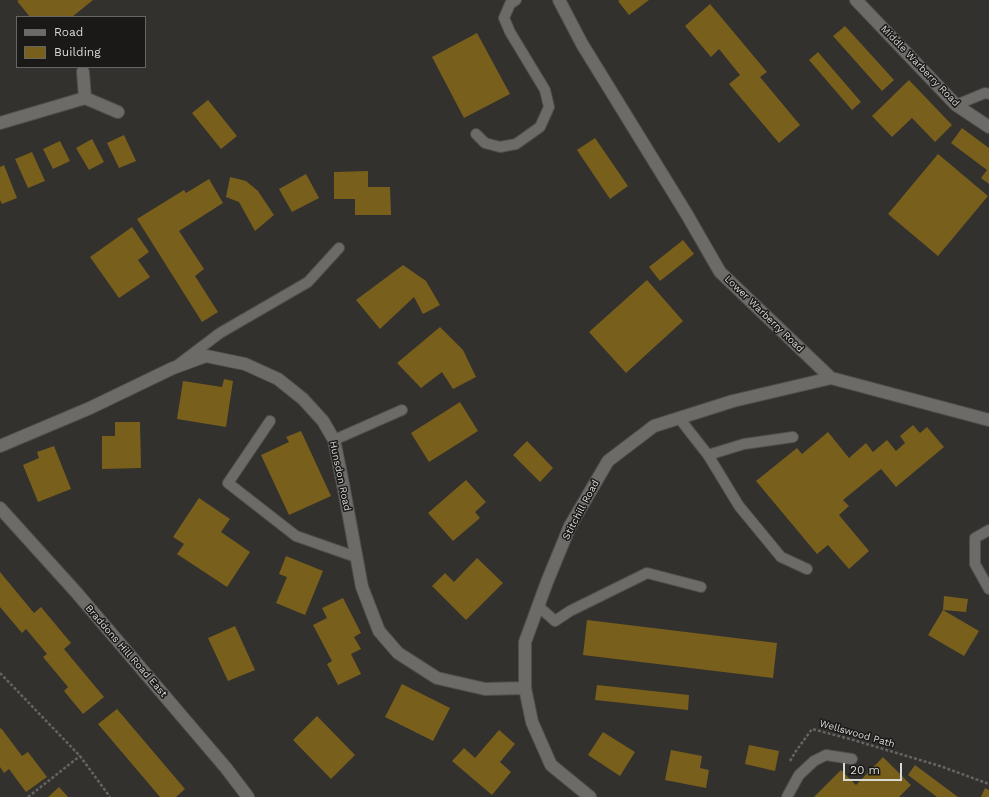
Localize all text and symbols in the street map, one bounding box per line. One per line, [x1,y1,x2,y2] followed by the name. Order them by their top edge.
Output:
[16,16,146,68] legend
[878,23,962,109] street label: Middle Warberry Road
[54,25,83,39] text: Road
[54,45,101,59] text: Building
[722,273,806,355] street label: Lower Warberry Road
[327,440,353,512] street label: Hunsdon Road
[560,478,602,542] street label: Stitchill Road
[83,602,169,700] street label: Braddons Hill Road East
[818,717,896,751] street label: Wellswood Path
[845,755,904,781] scale bar
[850,763,880,777] text: 20 m

